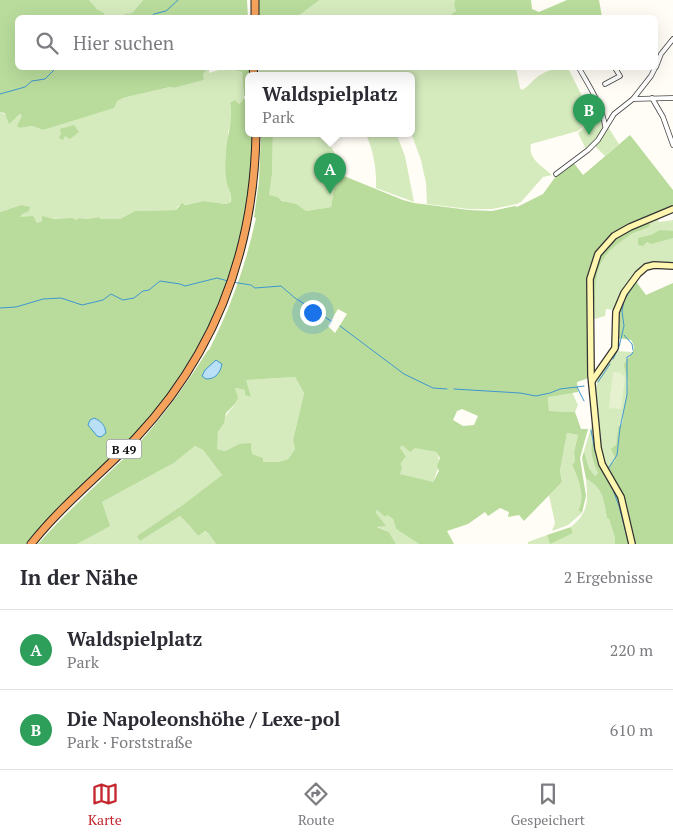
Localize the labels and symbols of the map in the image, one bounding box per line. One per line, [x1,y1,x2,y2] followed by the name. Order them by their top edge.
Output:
[573,94,605,135] pin: B
[314,153,346,194] pin: A
[300,300,326,326] your location
[106,439,142,458] road number: B 49

